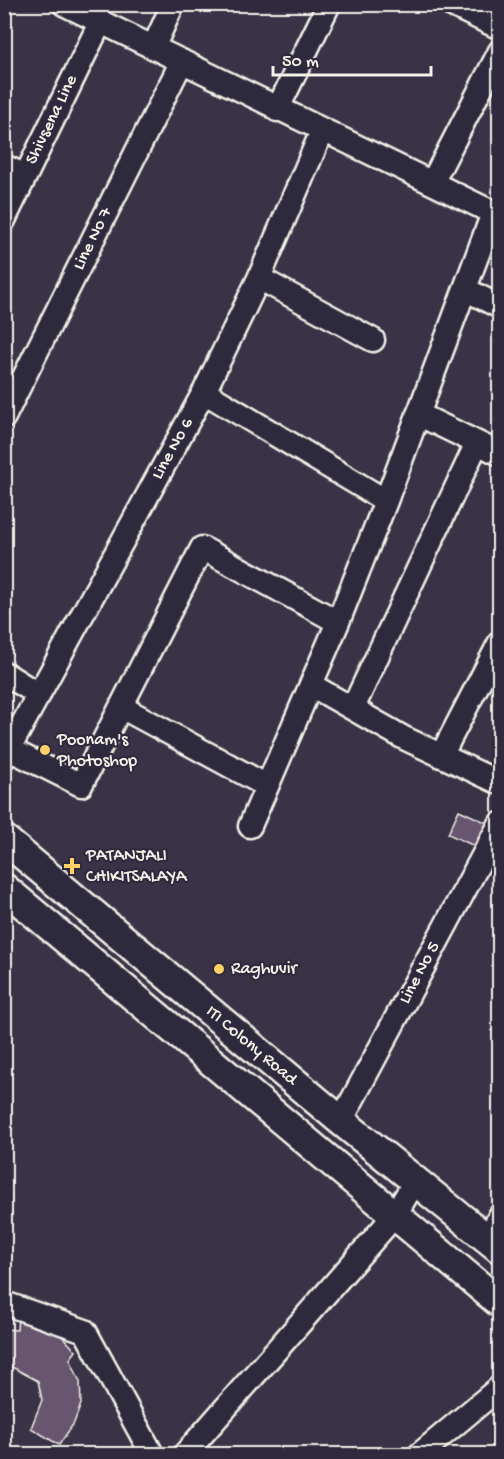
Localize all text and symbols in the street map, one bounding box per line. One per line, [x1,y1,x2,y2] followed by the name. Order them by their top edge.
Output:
[273,39,430,77] scale bar
[282,52,319,73] text: 50 m
[21,71,83,168] street label: Shivsena Line
[69,204,117,274] street label: Line No 7
[148,414,199,483] street label: Line No 6
[56,730,137,772] place label: Poonam's Photoshop
[38,743,52,757] marker: Poonam's Photoshop
[85,846,188,888] place label: PATANJALI CHIKITSALAYA
[63,857,81,875] marker: PATANJALI CHIKITSALAYA
[395,938,445,1008] street label: Line No 5
[231,959,299,980] place label: Raghuvir
[212,962,226,976] marker: Raghuvir
[201,1002,302,1091] street label: ITI Colony Road

